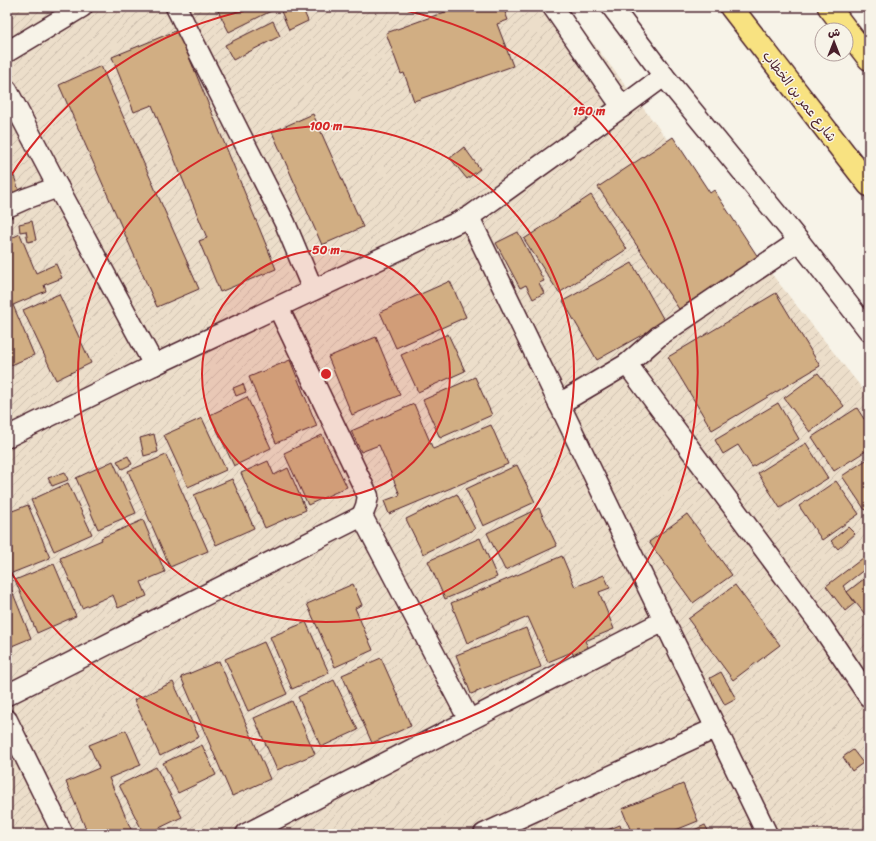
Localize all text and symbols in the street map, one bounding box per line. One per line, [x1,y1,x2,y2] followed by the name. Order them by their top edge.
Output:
[814,22,854,62] north arrow
[828,23,840,42] text: ش
[757,46,843,147] street label: شارع عمر بن الخطاب
[573,100,606,122] text: 150 m
[310,115,343,137] text: 100 m
[312,239,340,261] text: 50 m
[319,367,333,381] centre of rings

